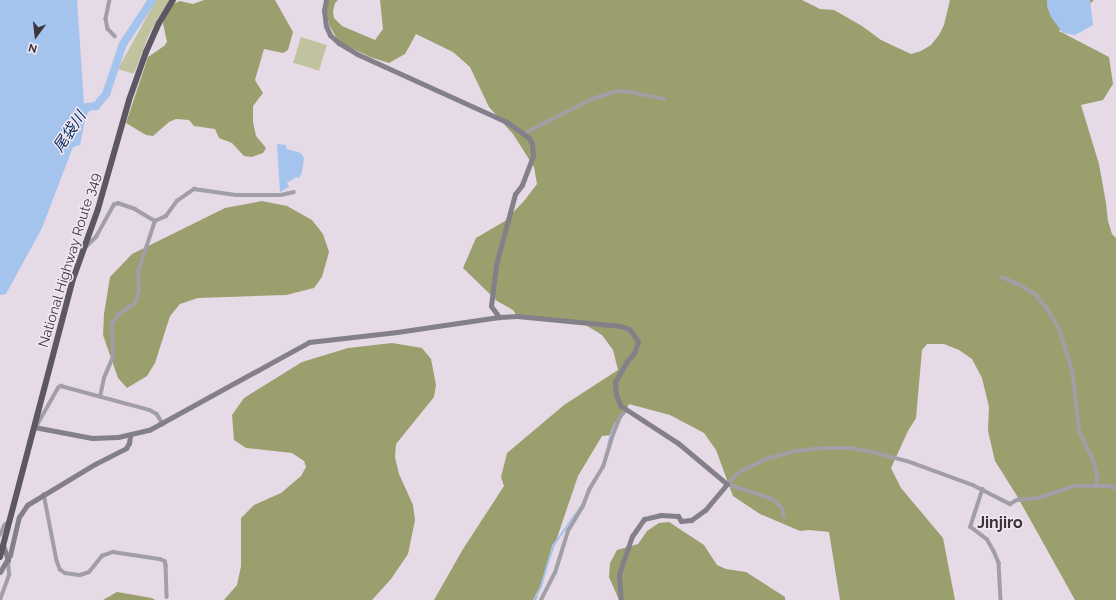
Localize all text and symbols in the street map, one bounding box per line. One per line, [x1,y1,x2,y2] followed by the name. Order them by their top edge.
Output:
[16,16,56,56] north arrow
[27,41,39,55] text: N
[50,108,90,156] water label: 尾袋川
[34,170,104,350] street label: National Highway Route 349
[977,513,1023,533] district label: Jinjiro

